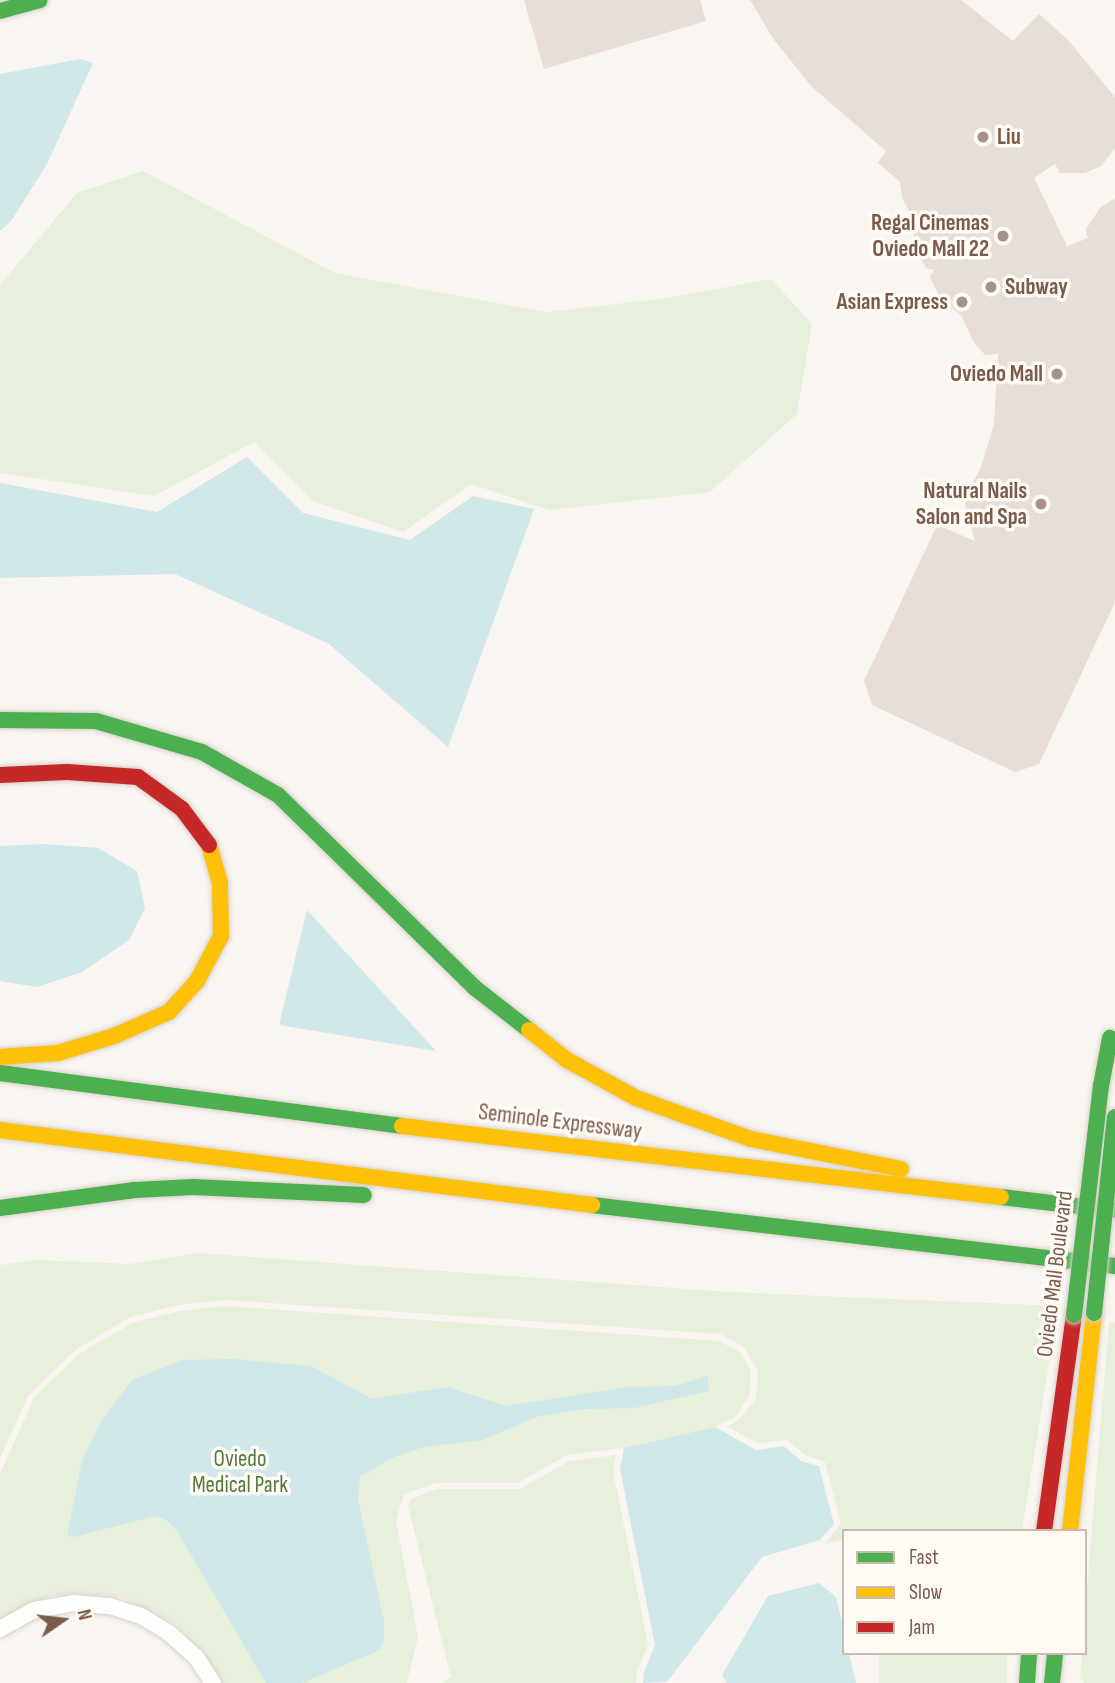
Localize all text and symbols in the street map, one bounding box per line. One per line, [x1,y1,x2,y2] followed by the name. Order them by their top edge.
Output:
[997,123,1021,151] place label: Liu
[975,129,991,145] marker: Liu
[871,209,989,263] place label: Regal Cinemas Oviedo Mall 22
[995,228,1011,244] marker: Regal Cinemas Oviedo Mall 22
[1005,273,1068,301] place label: Subway
[983,279,999,295] marker: Subway
[837,288,948,316] place label: Asian Express
[954,294,970,310] marker: Asian Express
[950,360,1043,388] place label: Oviedo Mall
[1049,366,1065,382] marker: Oviedo Mall
[916,477,1027,531] place label: Natural Nails Salon and Spa
[1033,496,1049,512] marker: Natural Nails Salon and Spa
[477,1098,643,1146] street label: Seminole Expressway
[1031,1189,1079,1359] street label: Oviedo Mall Boulevard
[192,1445,288,1499] park label: Oviedo Medical Park
[842,1529,1087,1655] legend
[909,1545,939,1570] text: Fast
[909,1580,942,1605] text: Slow
[28,1585,98,1655] north arrow
[71,1607,96,1623] text: N
[909,1615,935,1640] text: Jam

